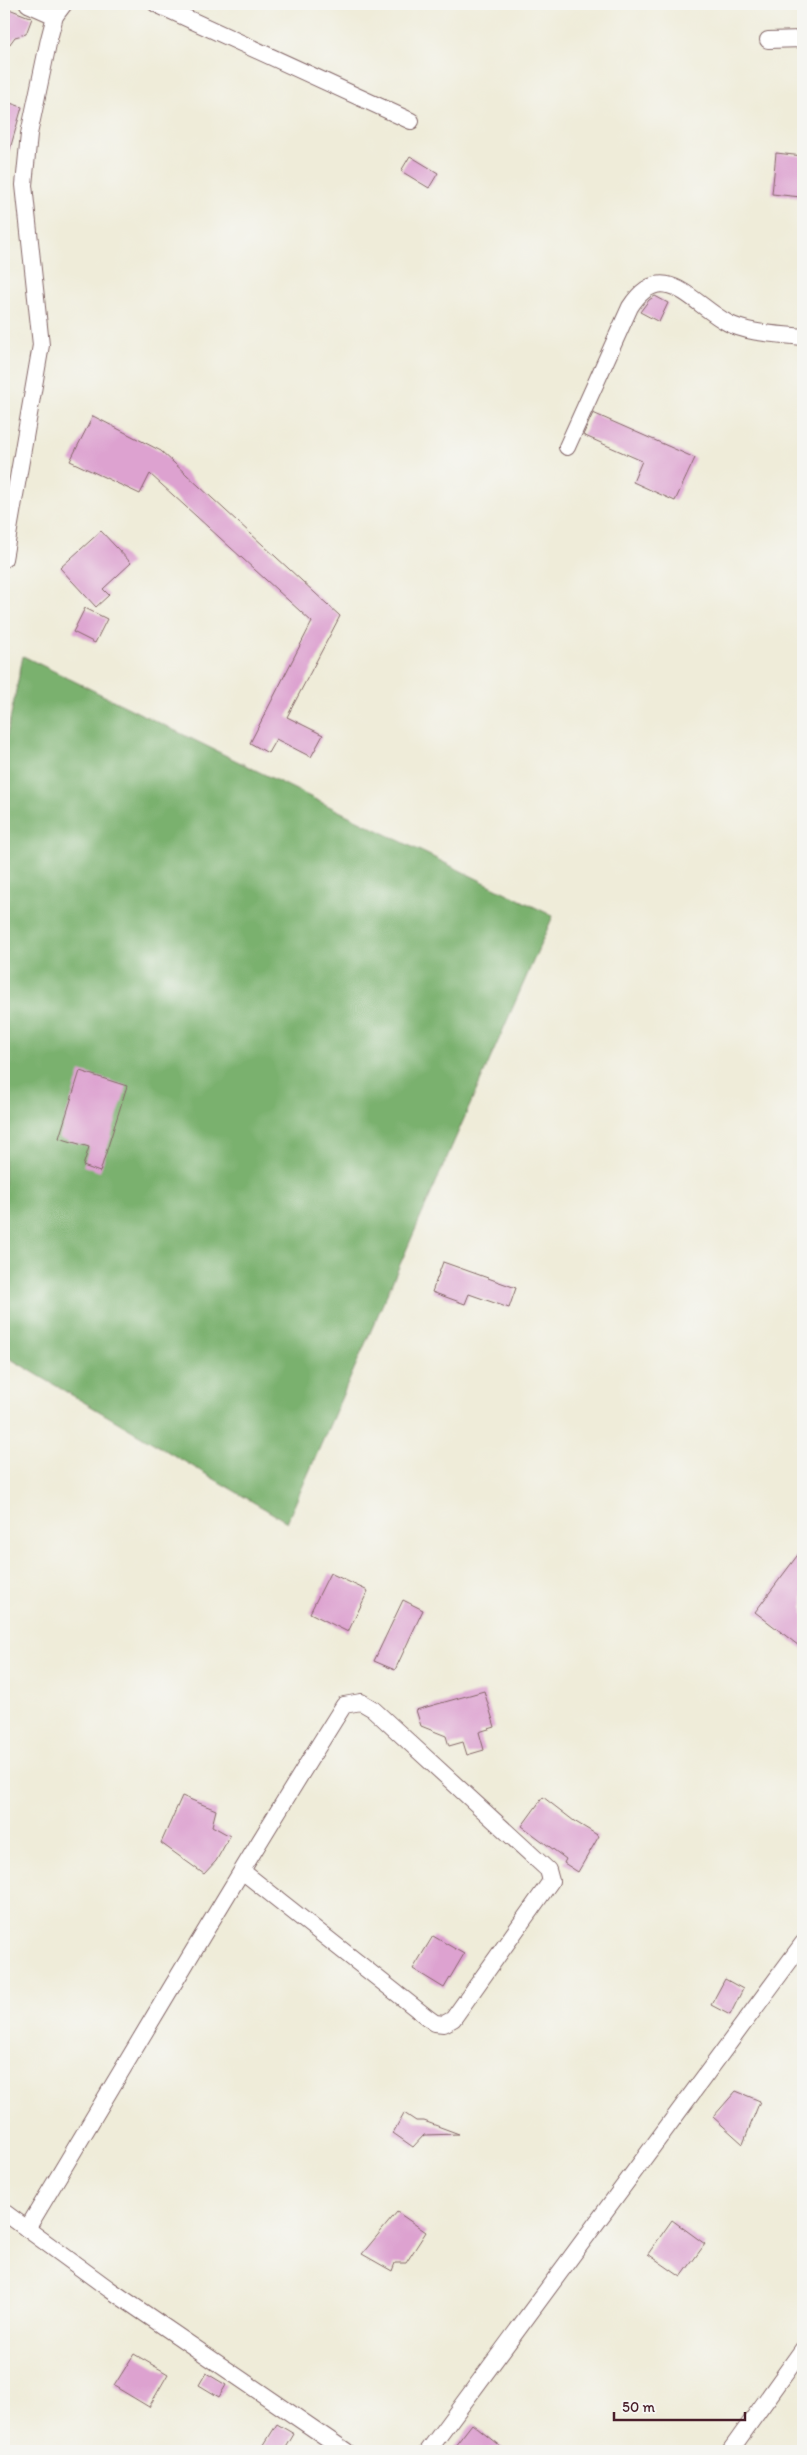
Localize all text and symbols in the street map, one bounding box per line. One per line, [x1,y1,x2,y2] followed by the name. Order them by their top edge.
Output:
[614,2390,746,2422] scale bar
[622,2398,655,2416] text: 50 m

